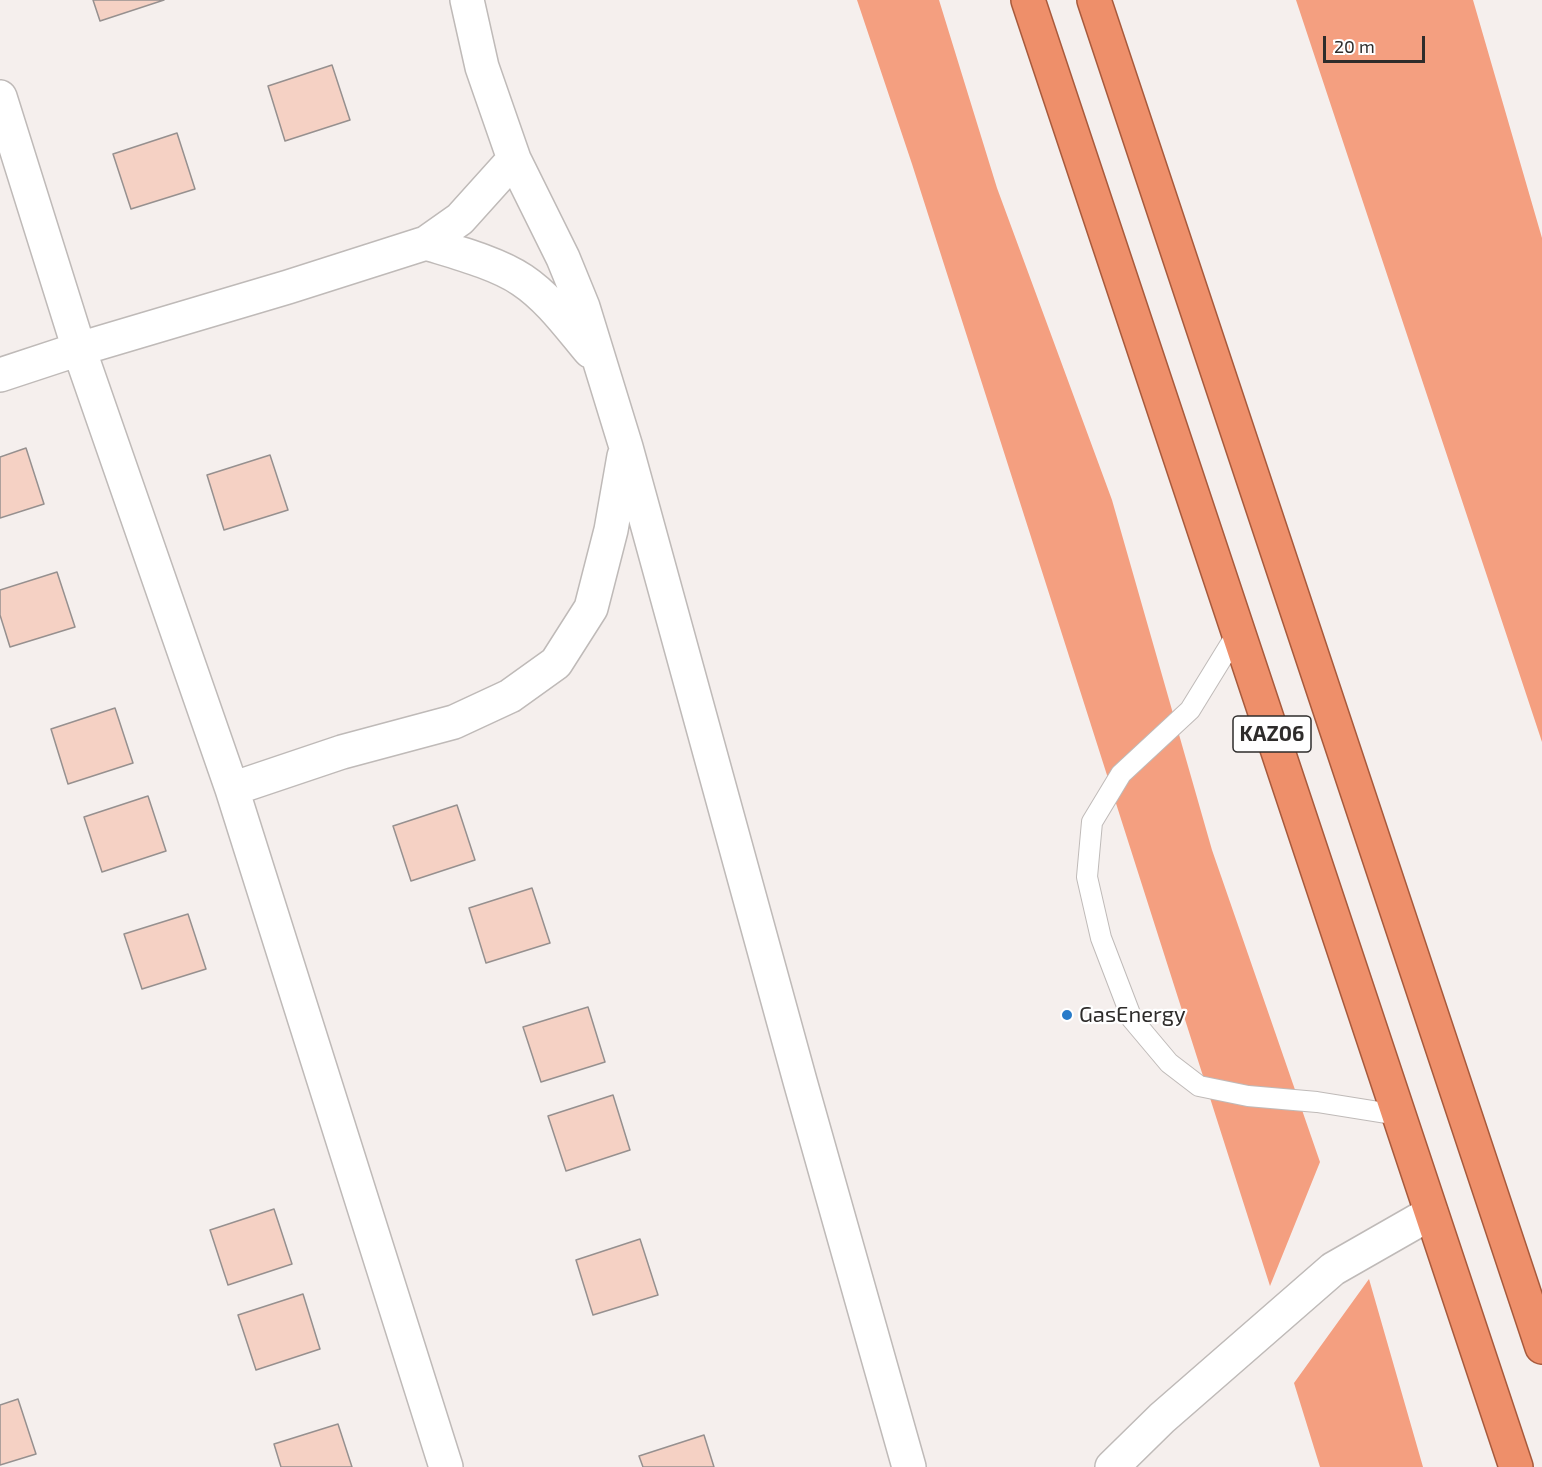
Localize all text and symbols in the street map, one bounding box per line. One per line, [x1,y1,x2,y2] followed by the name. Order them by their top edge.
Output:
[1326,24,1428,62] scale bar
[1334,35,1375,57] text: 20 m
[1233,716,1311,752] road number: KАZ06
[1079,1002,1186,1028] place label: GasEnergy
[1060,1008,1074,1022] marker: GasEnergy

